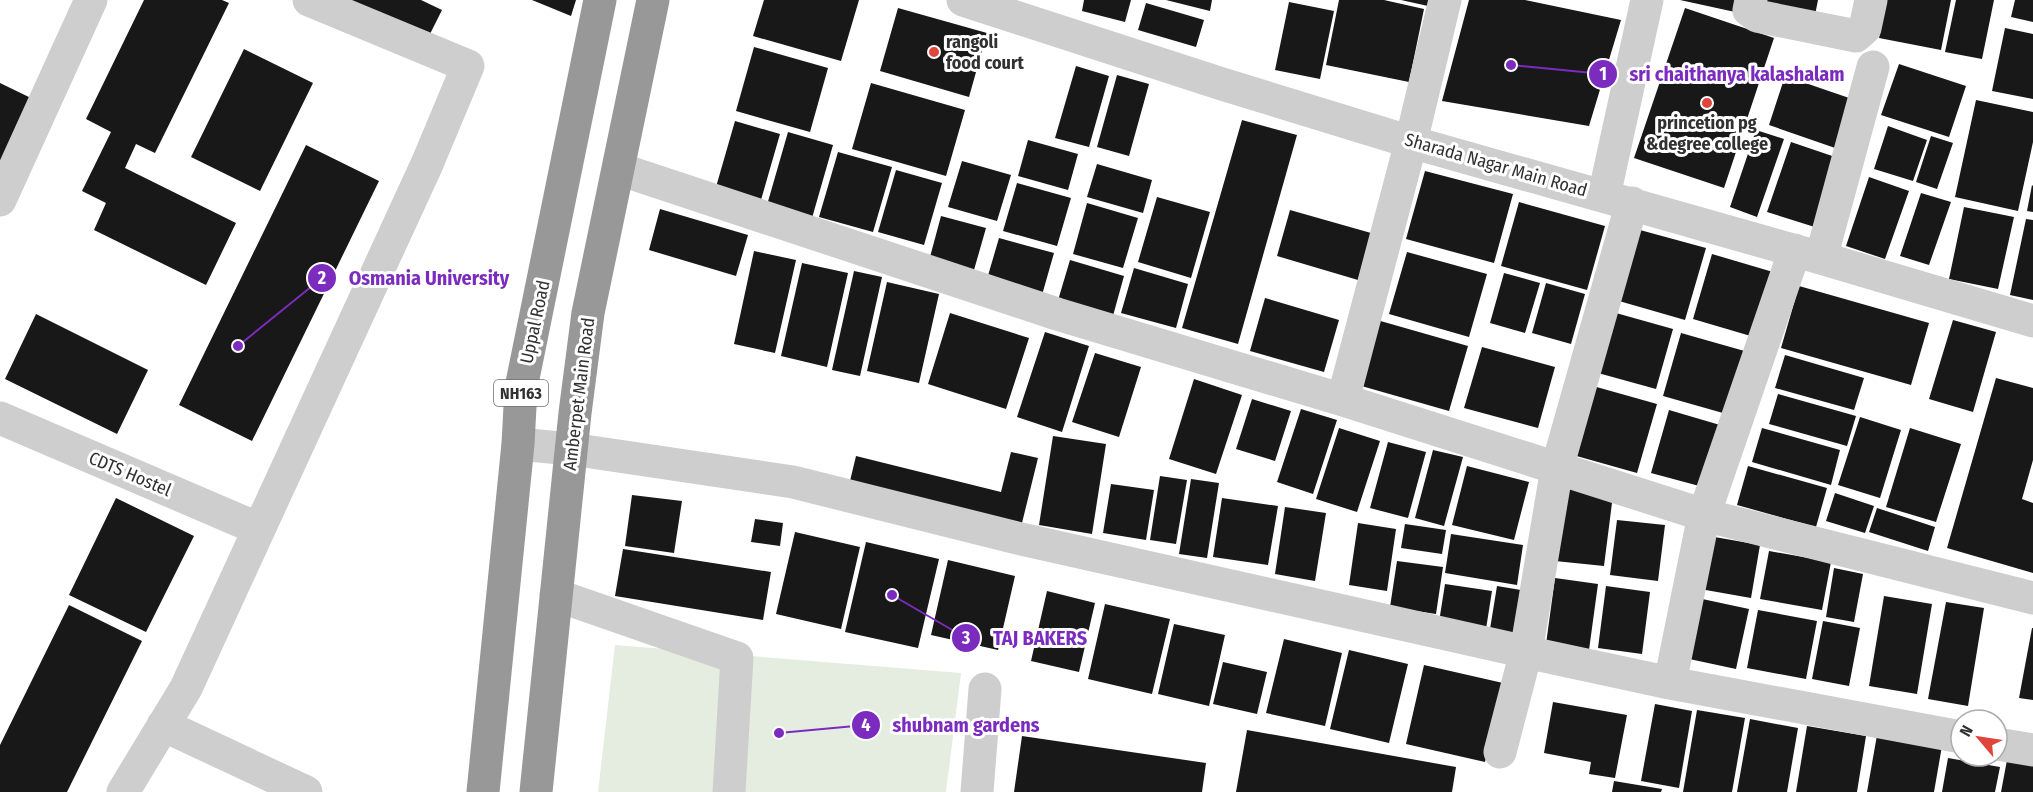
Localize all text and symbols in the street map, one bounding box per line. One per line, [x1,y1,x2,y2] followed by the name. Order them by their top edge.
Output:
[946,31,1025,74] place label: rangoli food court
[927,45,941,59] marker: rangoli food court
[1588,55,1857,93] callout: sri chaithanya kalashalam
[1629,62,1845,86] text: sri chaithanya kalashalam
[1599,63,1607,85] text: 1
[1700,96,1714,110] marker: princetion pg &degree college
[1646,112,1768,155] place label: princetion pg &degree college
[1402,128,1590,202] street label: Sharada Nagar Main Road
[307,259,522,297] callout: Osmania University
[349,266,510,290] text: Osmania University
[317,267,326,289] text: 2
[515,278,555,366] street label: Uppal Road
[559,316,599,472] street label: Amberpet Main Road
[494,380,548,406] road number: NH163
[85,447,175,501] street label: CDTS Hostel
[951,619,1099,657] callout: TAJ BAKERS
[993,626,1087,650] text: TAJ BAKERS
[961,627,971,649] text: 3
[851,706,1051,744] callout: shubnam gardens
[1949,708,2009,768] north arrow
[893,713,1040,737] text: shubnam gardens
[861,714,871,736] text: 4
[1956,722,1977,740] text: N

